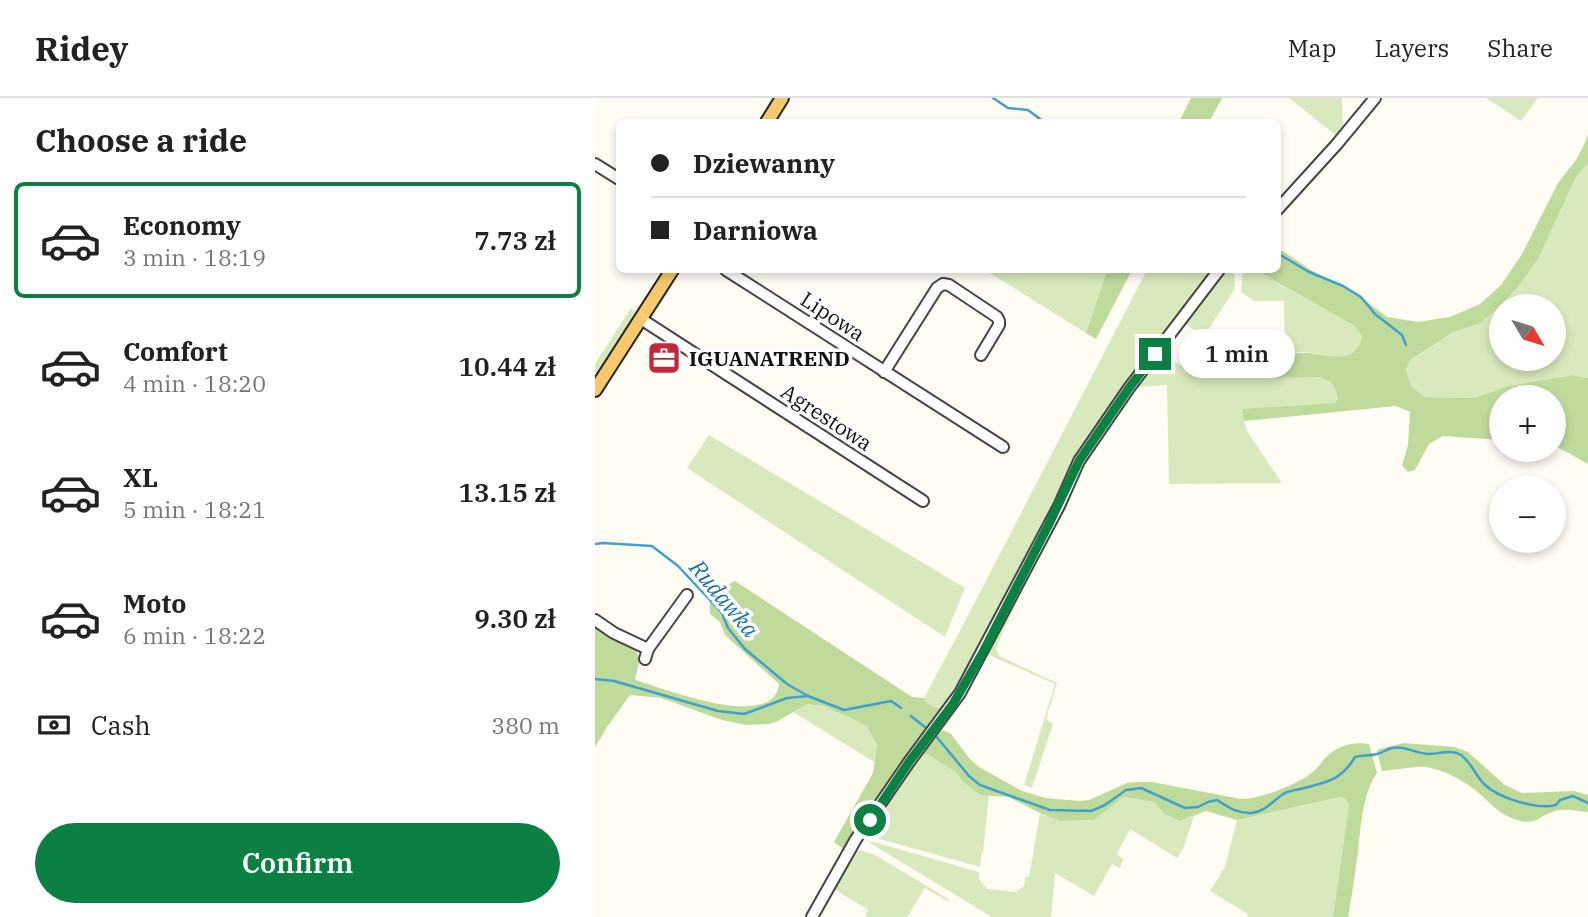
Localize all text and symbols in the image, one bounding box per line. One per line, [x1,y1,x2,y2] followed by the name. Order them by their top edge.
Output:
[35,27,128,70] text: Ridey
[1288,32,1336,64] text: Map
[1374,32,1449,64] text: Layers
[1487,32,1553,64] text: Share
[35,119,247,161] text: Choose a ride
[693,146,835,180] text: Dziewanny
[123,208,241,242] text: Economy
[39,209,102,272] icon: car
[693,213,818,247] text: Darniowa
[474,223,556,257] text: 7.73 zł
[123,242,266,272] text: 3 min · 18:19
[795,285,871,347] street label: Lipowa
[1489,294,1566,371] north arrow
[1489,294,1566,553] map controls
[1179,330,1295,378] callout: 1 min
[123,334,228,368] text: Comfort
[39,335,102,398] icon: car
[1139,338,1171,370] route end
[1205,338,1269,368] text: 1 min
[645,339,683,377] office icon: IGUANATREND
[689,344,850,372] place label: IGUANATREND
[459,349,556,383] text: 10.44 zł
[123,368,266,398] text: 4 min · 18:20
[776,377,878,457] street label: Agrestowa
[1489,385,1566,462] button: +
[123,460,158,494] text: XL
[39,461,102,524] icon: car
[459,475,556,509] text: 13.15 zł
[1489,476,1566,553] button: −
[123,494,266,524] text: 5 min · 18:21
[683,552,767,644] water label: Rudawka
[123,586,186,620] text: Moto
[39,587,102,650] icon: car
[474,601,556,635] text: 9.30 zł
[123,620,266,650] text: 6 min · 18:22
[35,706,73,744] icon: cash
[91,708,151,742] text: Cash
[491,710,560,740] text: 380 m
[854,804,886,836] route start
[35,823,560,903] button: Confirm

